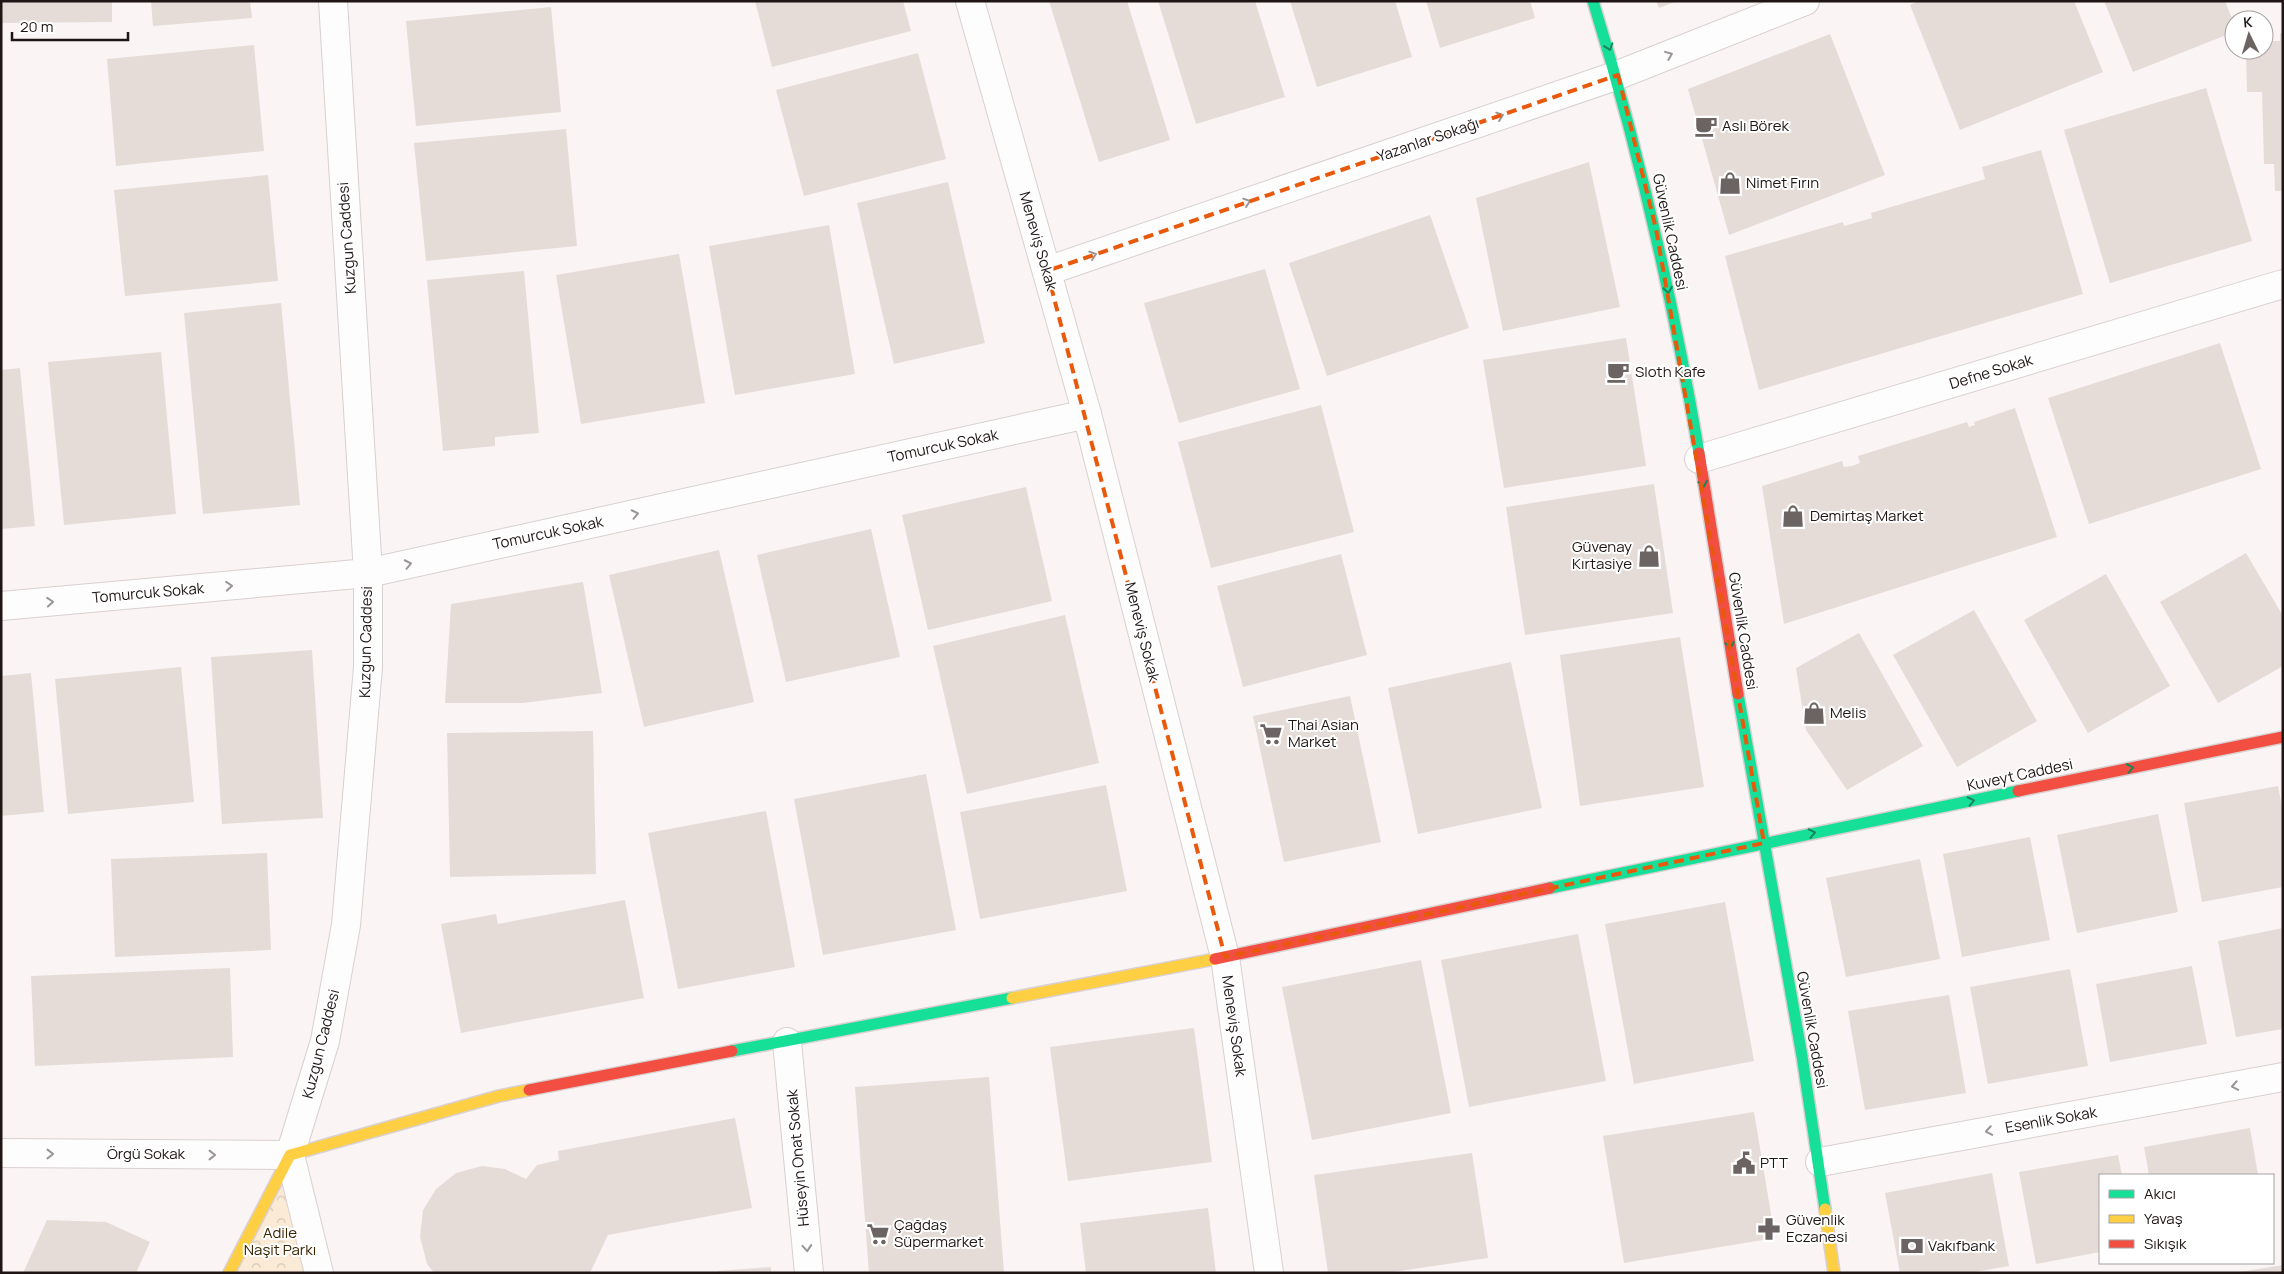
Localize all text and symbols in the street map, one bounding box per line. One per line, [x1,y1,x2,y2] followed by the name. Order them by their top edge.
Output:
[12,10,129,42] scale bar
[2224,10,2274,60] north arrow
[2242,12,2254,31] text: K
[20,16,53,37] text: 20 m
[1603,43,1613,51] one-way arrow
[1665,51,1673,61] one-way arrow
[1495,111,1504,121] one-way arrow
[1374,112,1482,167] street label: Yazanlar Sokağı
[1693,113,1719,139] cafe icon: Aslı Börek
[1722,115,1789,136] place label: Aslı Börek
[1717,170,1743,196] shop icon: Nimet Fırın
[1648,172,1693,292] street label: Güvenlik Caddesi
[1746,172,1819,193] place label: Nimet Fırın
[332,181,361,295] street label: Kuzgun Caddesi
[1014,189,1063,293] street label: Meneviş Sokak
[1242,198,1251,208] one-way arrow
[1089,251,1097,261] one-way arrow
[1662,286,1672,295] one-way arrow
[1947,349,2036,394] street label: Defne Sokak
[1605,359,1631,385] cafe icon: Sloth Kafe
[1635,361,1706,382] place label: Sloth Kafe
[886,423,1001,467] street label: Tomurcuk Sokak
[1698,480,1708,489] one-way arrow
[1780,503,1806,529] shop icon: Demirtaş Market
[1810,505,1924,526] place label: Demirtaş Market
[630,509,639,520] one-way arrow
[491,510,606,554] street label: Tomurcuk Sokak
[1572,536,1632,574] place label: Güvenay Kırtasiye
[1636,543,1662,569] shop icon: Güvenay Kırtasiye
[403,560,412,570] one-way arrow
[1724,571,1763,691] street label: Güvenlik Caddesi
[91,577,205,608] street label: Tomurcuk Sokak
[225,580,233,591] one-way arrow
[1120,580,1165,684] street label: Meneviş Sokak
[354,586,377,698] street label: Kuzgun Caddesi
[46,596,54,607] one-way arrow
[1724,640,1734,649] one-way arrow
[1801,700,1827,726] shop icon: Melis
[1830,702,1866,723] place label: Melis
[1288,714,1359,752] place label: Thai Asian Market
[1258,721,1284,747] supermarket icon: Thai Asian Market
[1965,753,2075,796] street label: Kuveyt Caddesi
[2126,763,2135,774] one-way arrow
[1967,796,1976,806] one-way arrow
[1808,828,1816,839] one-way arrow
[1792,970,1833,1090] street label: Güvenlik Caddesi
[1217,974,1252,1078] street label: Meneviş Sokak
[297,987,344,1101] street label: Kuzgun Caddesi
[2230,1081,2239,1091] one-way arrow
[781,1088,814,1227] street label: Hüseyin Onat Sokak
[2003,1101,2099,1138] street label: Esenlik Sokak
[1984,1125,1993,1136] one-way arrow
[107,1143,186,1164] street label: Örgü Sokak
[46,1149,54,1159] one-way arrow
[209,1149,217,1160] one-way arrow
[1731,1150,1757,1176] public building icon: PTT
[1760,1152,1788,1173] place label: PTT
[2099,1174,2274,1264] legend
[2144,1183,2176,1204] text: Akıcı
[2144,1208,2183,1229] text: Yavaş
[1786,1209,1848,1247] place label: Güvenlik Eczanesi
[894,1214,984,1252] place label: Çağdaş Süpermarket
[1756,1216,1782,1242] pharmacy icon: Güvenlik Eczanesi
[865,1221,891,1247] supermarket icon: Çağdaş Süpermarket
[244,1222,316,1260] park label: Adile Naşit Parkı
[1899,1233,1925,1259] bank icon: Vakıfbank
[2144,1233,2187,1254] text: Sıkışık
[1928,1235,1996,1256] place label: Vakıfbank
[801,1244,812,1252] one-way arrow

